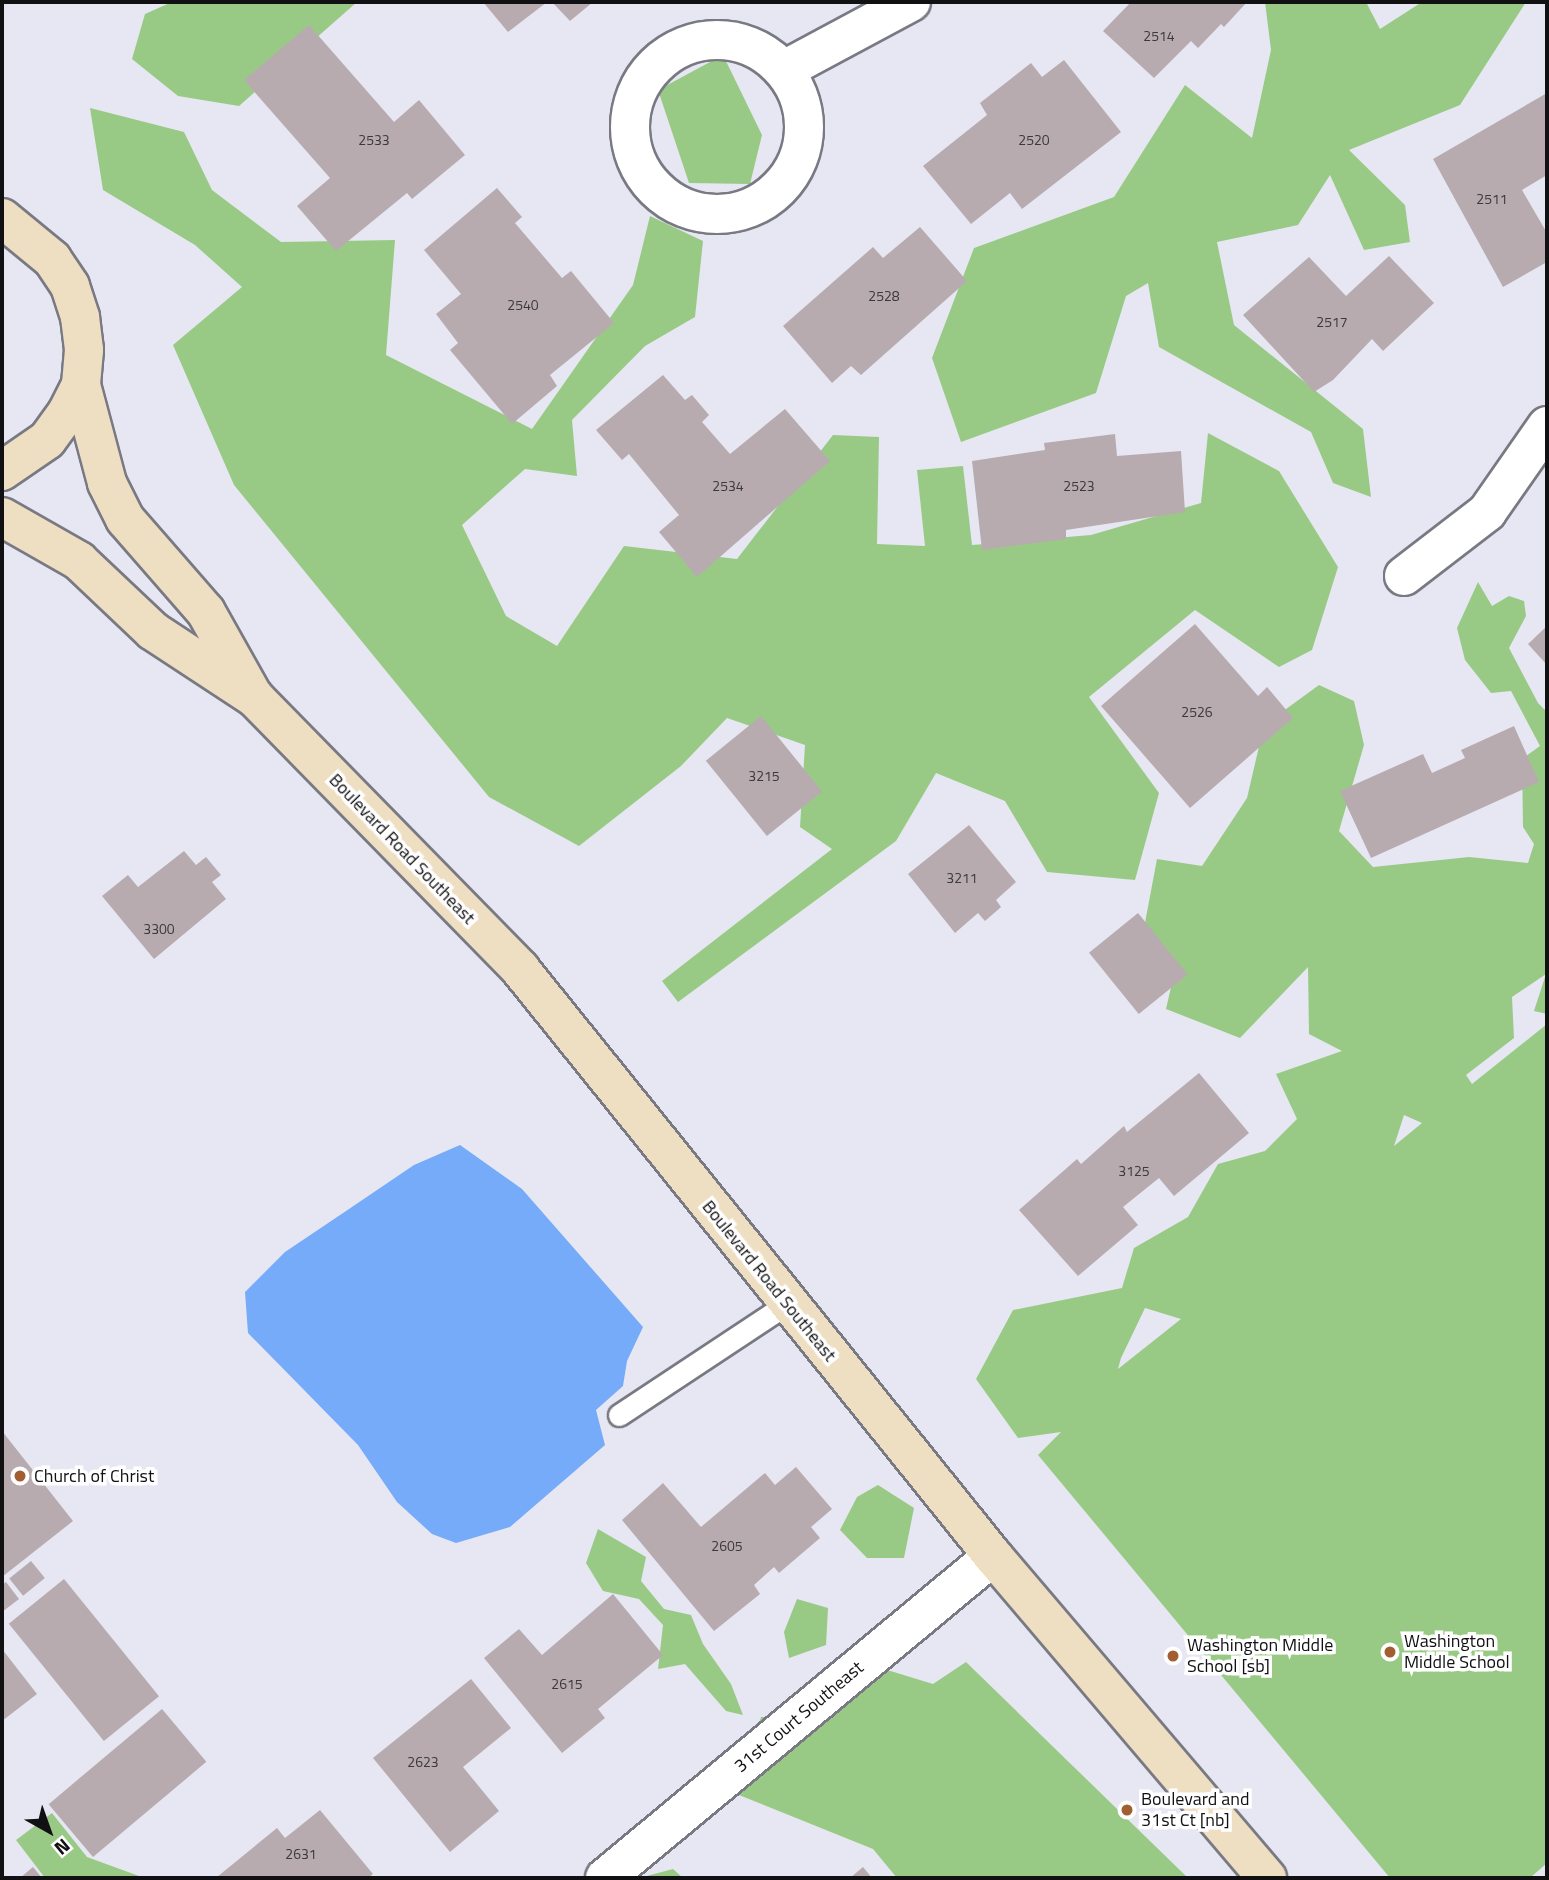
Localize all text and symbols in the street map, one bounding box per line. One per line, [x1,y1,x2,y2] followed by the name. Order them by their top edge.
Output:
[1143,28,1175,44] house number: 2514
[358,132,390,148] house number: 2533
[1018,132,1050,148] house number: 2520
[1476,191,1508,207] house number: 2511
[868,288,900,304] house number: 2528
[507,297,539,313] house number: 2540
[1316,314,1348,330] house number: 2517
[712,478,744,494] house number: 2534
[1063,478,1095,494] house number: 2523
[1181,704,1213,720] house number: 2526
[748,768,780,784] house number: 3215
[324,769,480,929] street label: Boulevard Road Southeast
[946,870,978,886] house number: 3211
[143,921,175,937] house number: 3300
[1118,1163,1150,1179] house number: 3125
[697,1196,841,1366] street label: Boulevard Road Southeast
[34,1465,154,1487] place label: Church of Christ
[12,1468,28,1484] marker: Church of Christ
[711,1538,743,1554] house number: 2605
[1404,1631,1510,1674] place label: Washington Middle School
[1187,1635,1333,1678] place label: Washington Middle School [sb]
[1382,1644,1398,1660] marker: Washington Middle School
[1165,1648,1181,1664] marker: Washington Middle School [sb]
[730,1657,868,1777] street label: 31st Court Southeast
[551,1676,583,1692] house number: 2615
[407,1754,439,1770] house number: 2623
[1141,1789,1249,1832] place label: Boulevard and 31st Ct [nb]
[14,1796,84,1866] north arrow
[1119,1802,1135,1818] marker: Boulevard and 31st Ct [nb]
[48,1832,77,1863] text: N
[285,1846,317,1862] house number: 2631

